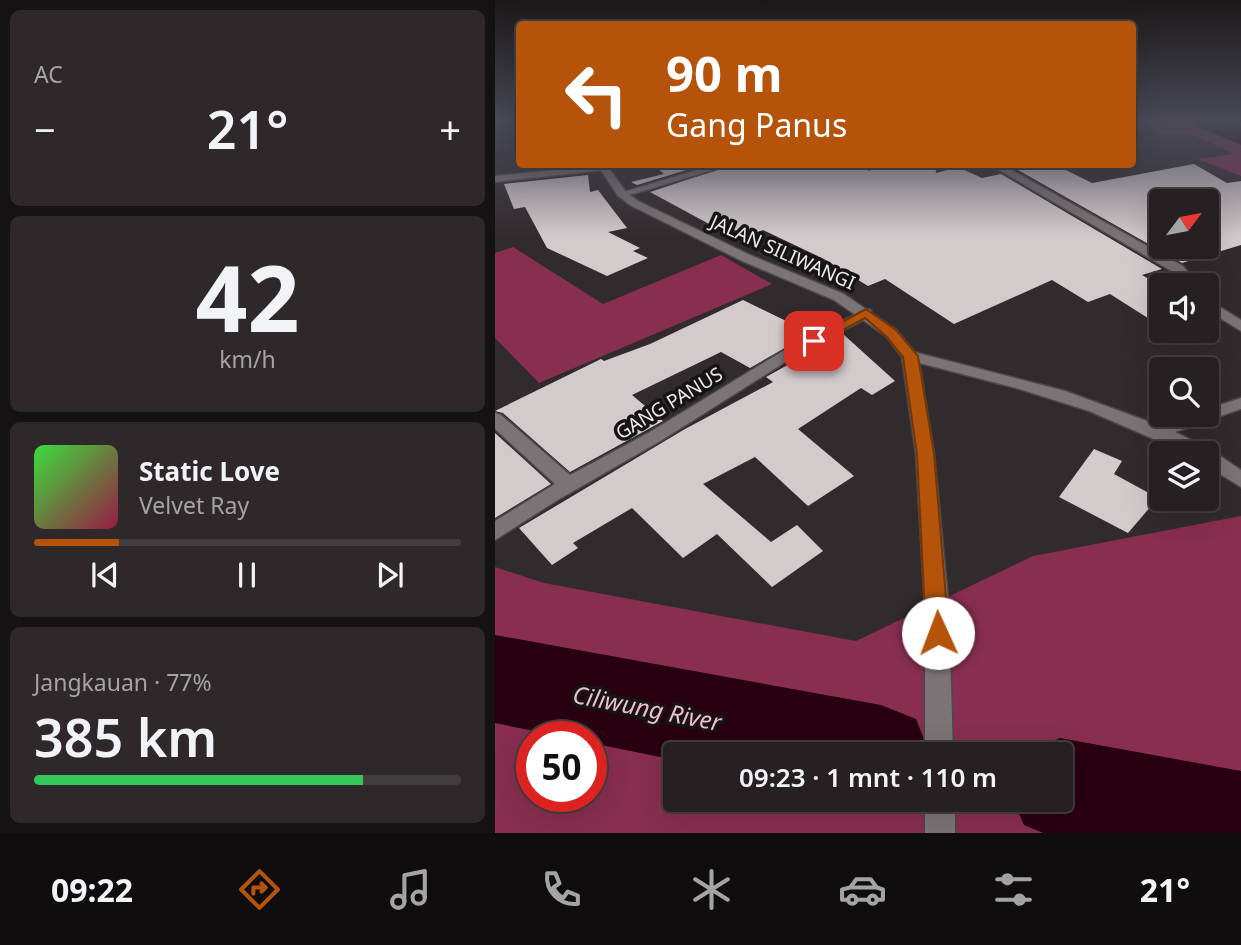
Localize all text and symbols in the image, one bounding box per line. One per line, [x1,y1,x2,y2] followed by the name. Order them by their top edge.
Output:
[666,40,783,106] text: 90 m
[551,49,642,140] icon: left
[34,58,63,90] text: AC
[207,93,288,164] text: 21°
[34,103,56,155] text: −
[439,103,461,155] text: +
[666,103,847,146] text: Gang Panus
[1149,189,1219,259] north arrow
[1149,189,1219,511] map controls
[705,208,859,296] street label: JALAN SILIWANGI
[195,235,300,359] text: 42
[1149,273,1219,343] button: sound
[784,311,844,371] pin
[795,322,833,360] icon: arrive
[219,343,276,375] text: km/h
[1149,357,1219,427] button: search
[611,361,727,445] street label: GANG PANUS
[1149,441,1219,511] button: layers
[139,453,280,489] text: Static Love
[139,489,249,521] text: Velvet Ray
[86,556,124,594] icon: previous
[228,556,266,594] icon: pause
[371,556,409,594] icon: next
[901,596,975,670] position arrow
[34,666,212,698] text: Jangkauan · 77%
[570,677,726,738] water label: Ciliwung River
[34,701,217,772] text: 385 km
[516,721,607,812] speed limit sign: 50
[739,759,997,795] text: 09:23 · 1 mnt · 110 m
[235,865,284,914] icon: directions
[386,865,435,914] icon: music
[537,865,586,914] icon: phone
[687,865,736,914] icon: climate
[838,865,887,914] icon: car
[989,865,1038,914] icon: filters
[51,868,133,911] text: 09:22
[1140,868,1190,911] text: 21°

